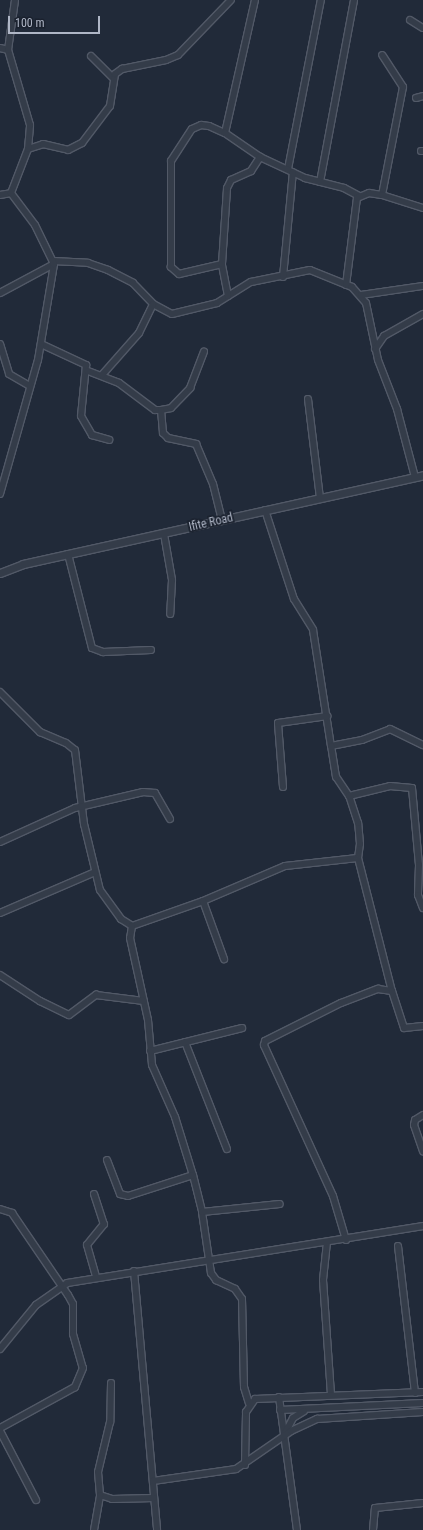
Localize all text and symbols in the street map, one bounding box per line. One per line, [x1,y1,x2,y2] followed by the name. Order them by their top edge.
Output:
[10,8,102,34] scale bar
[15,16,45,30] text: 100 m
[188,511,234,535] street label: Ifite Road

